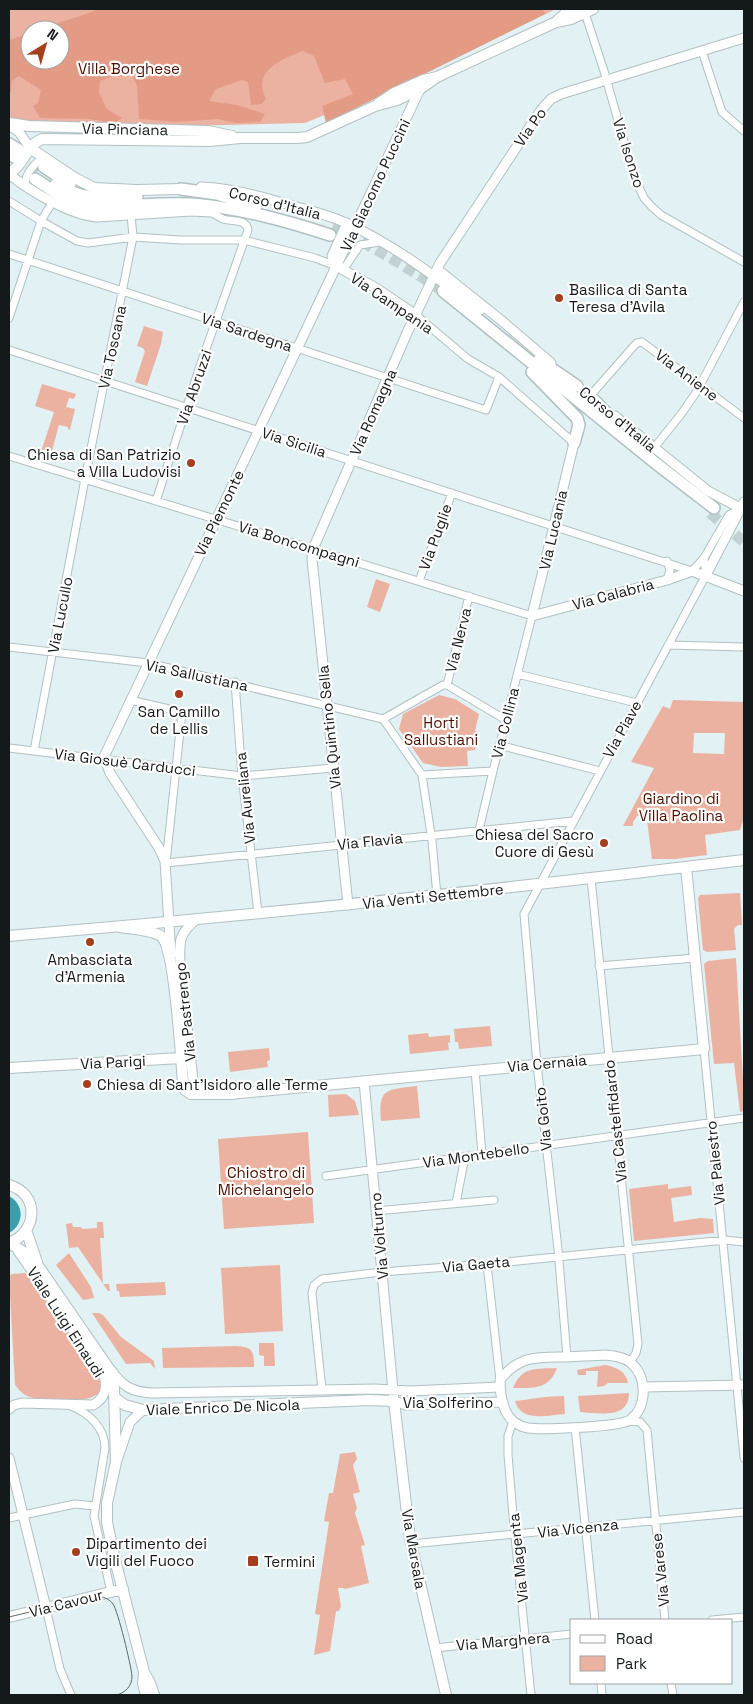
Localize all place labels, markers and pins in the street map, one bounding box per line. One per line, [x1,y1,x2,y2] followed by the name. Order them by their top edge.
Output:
[569,280,688,316] place label: Basilica di Santa Teresa d'Avila
[553,292,565,304] marker: Basilica di Santa Teresa d'Avila
[27,445,181,481] place label: Chiesa di San Patrizio a Villa Ludovisi
[185,457,197,469] marker: Chiesa di San Patrizio a Villa Ludovisi
[173,688,185,700] marker: San Camillo de Lellis
[138,702,220,738] place label: San Camillo de Lellis
[475,825,594,861] place label: Chiesa del Sacro Cuore di Gesù
[598,837,610,849] marker: Chiesa del Sacro Cuore di Gesù
[84,936,96,948] marker: Ambasciata d'Armenia
[48,950,133,986] place label: Ambasciata d'Armenia
[97,1075,328,1094] place label: Chiesa di Sant'Isidoro alle Terme
[81,1078,93,1090] marker: Chiesa di Sant'Isidoro alle Terme
[86,1534,207,1570] place label: Dipartimento dei Vigili del Fuoco
[70,1546,82,1558] marker: Dipartimento dei Vigili del Fuoco
[264,1552,315,1571] place label: Termini
[246,1554,260,1568] marker: Termini

